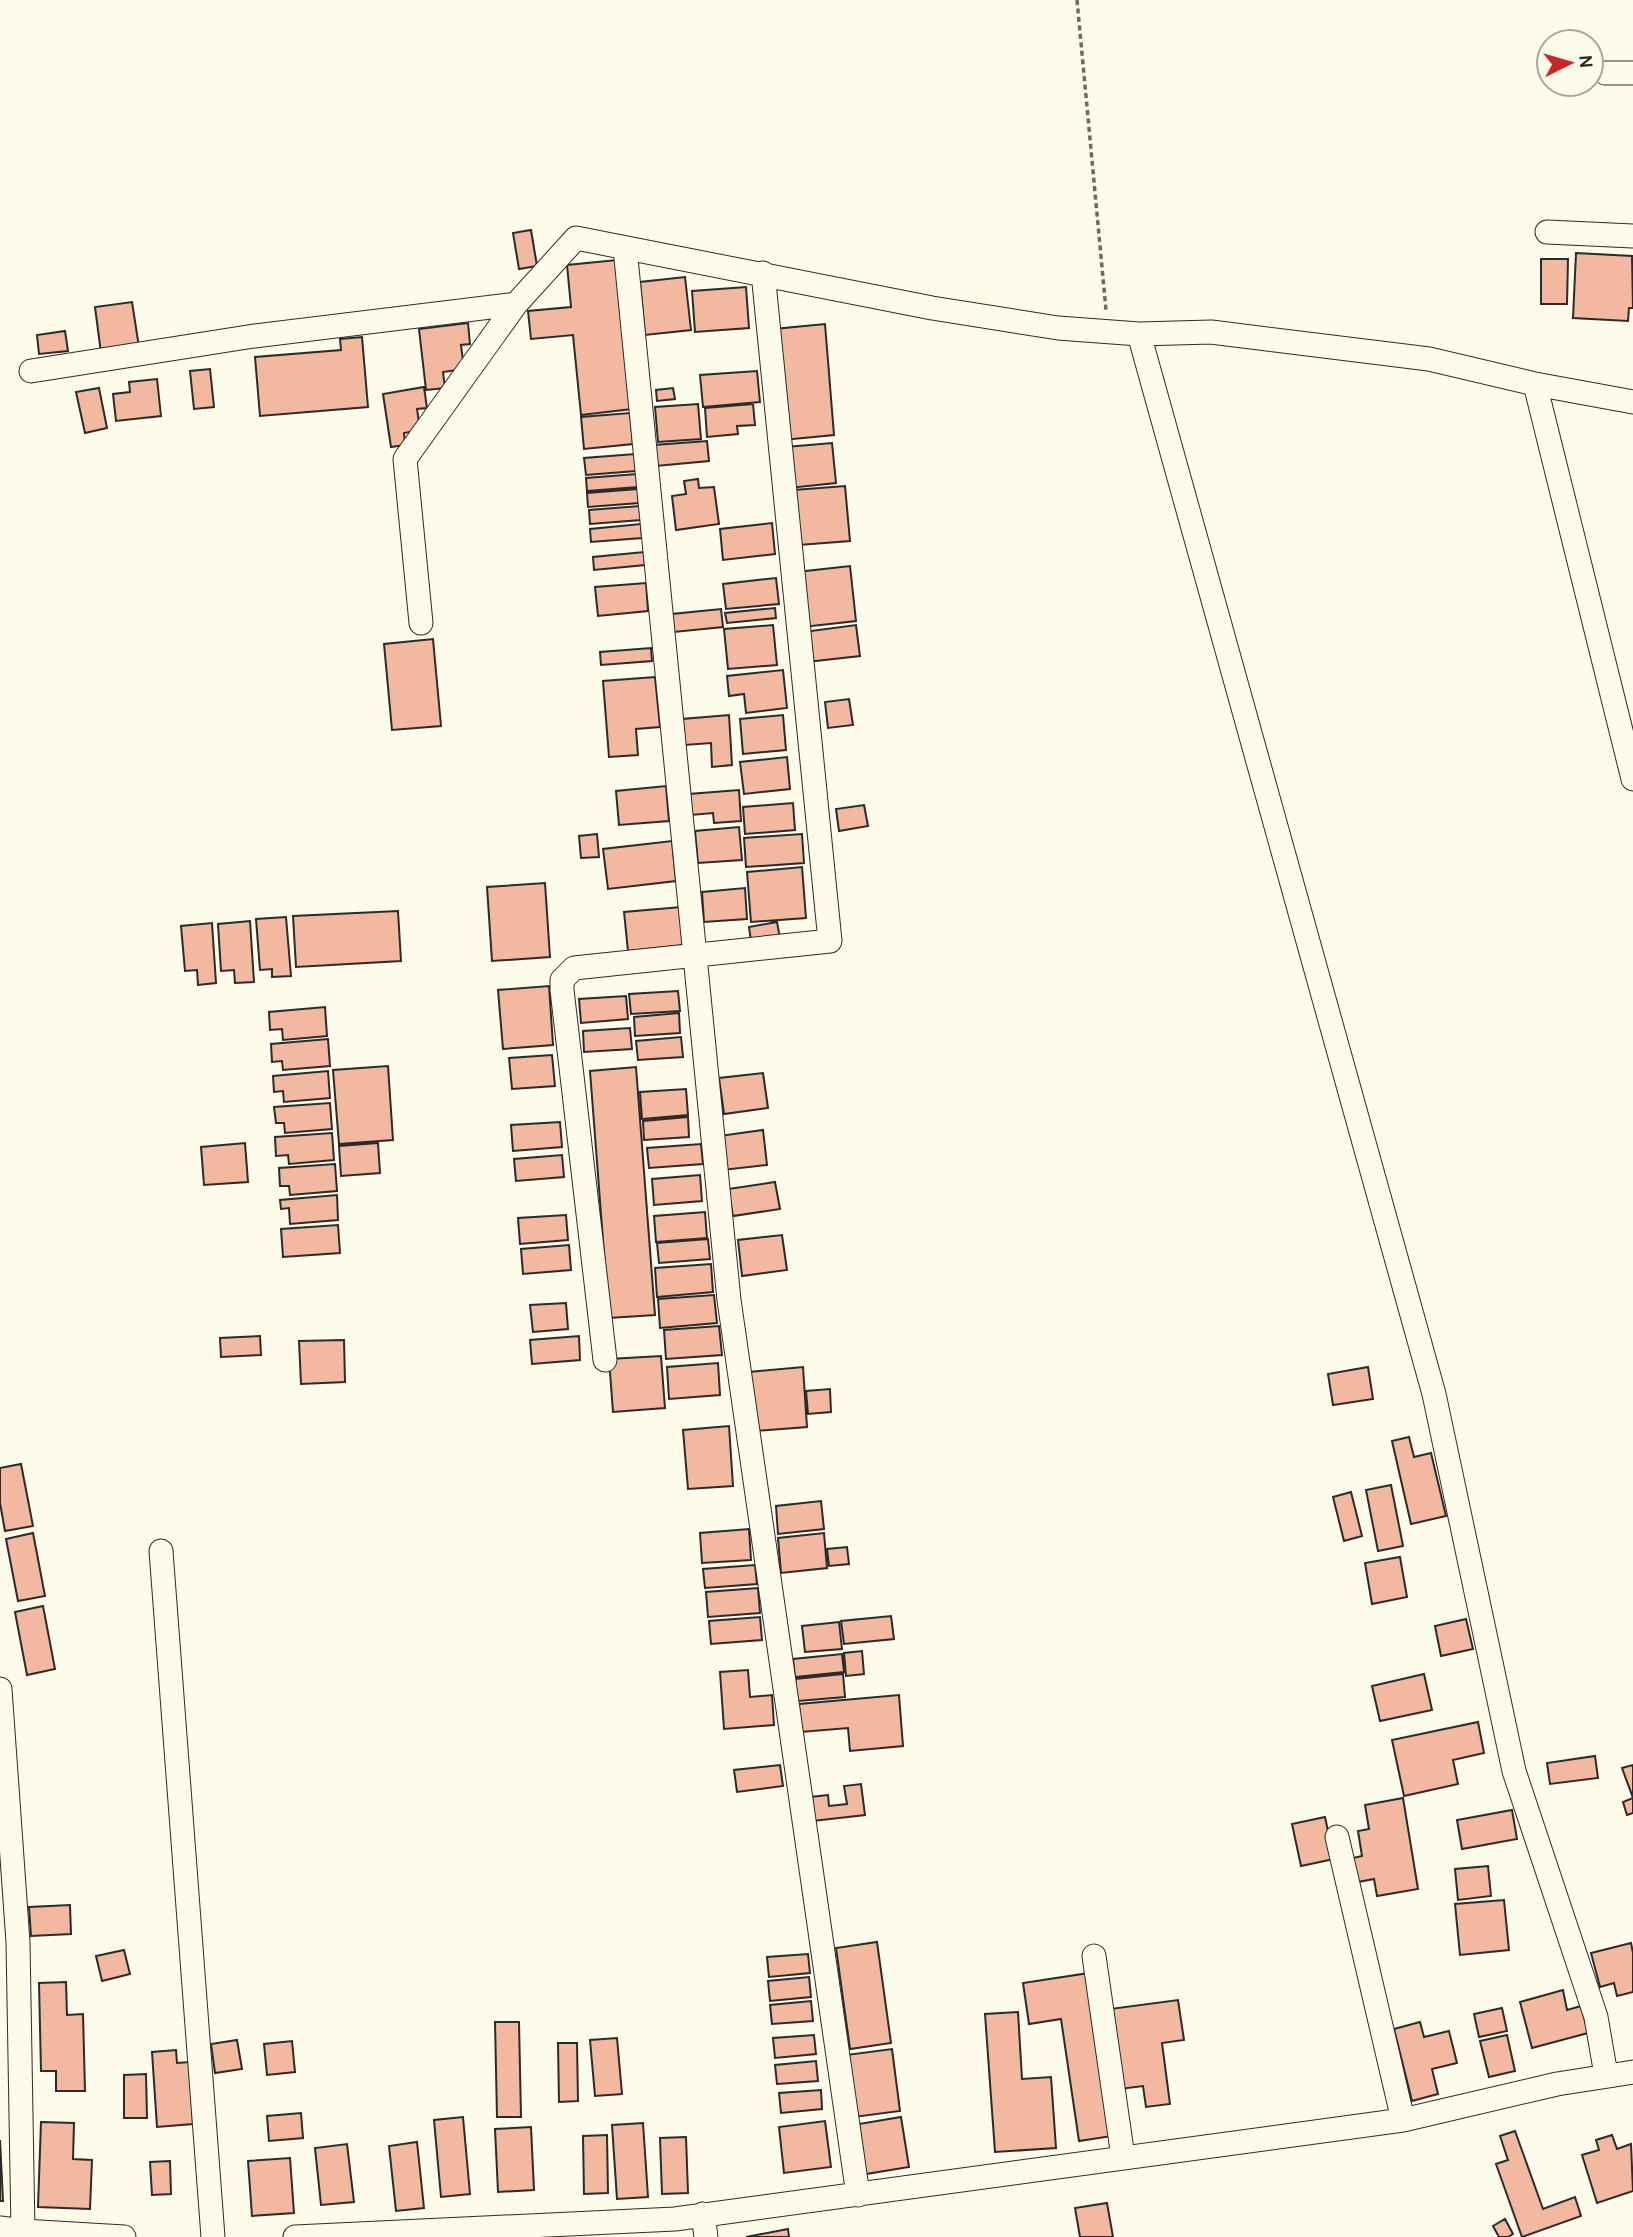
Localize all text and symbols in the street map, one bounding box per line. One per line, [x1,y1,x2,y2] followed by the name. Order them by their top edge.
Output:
[1535,28,1605,98] north arrow
[1574,54,1597,69] text: N

